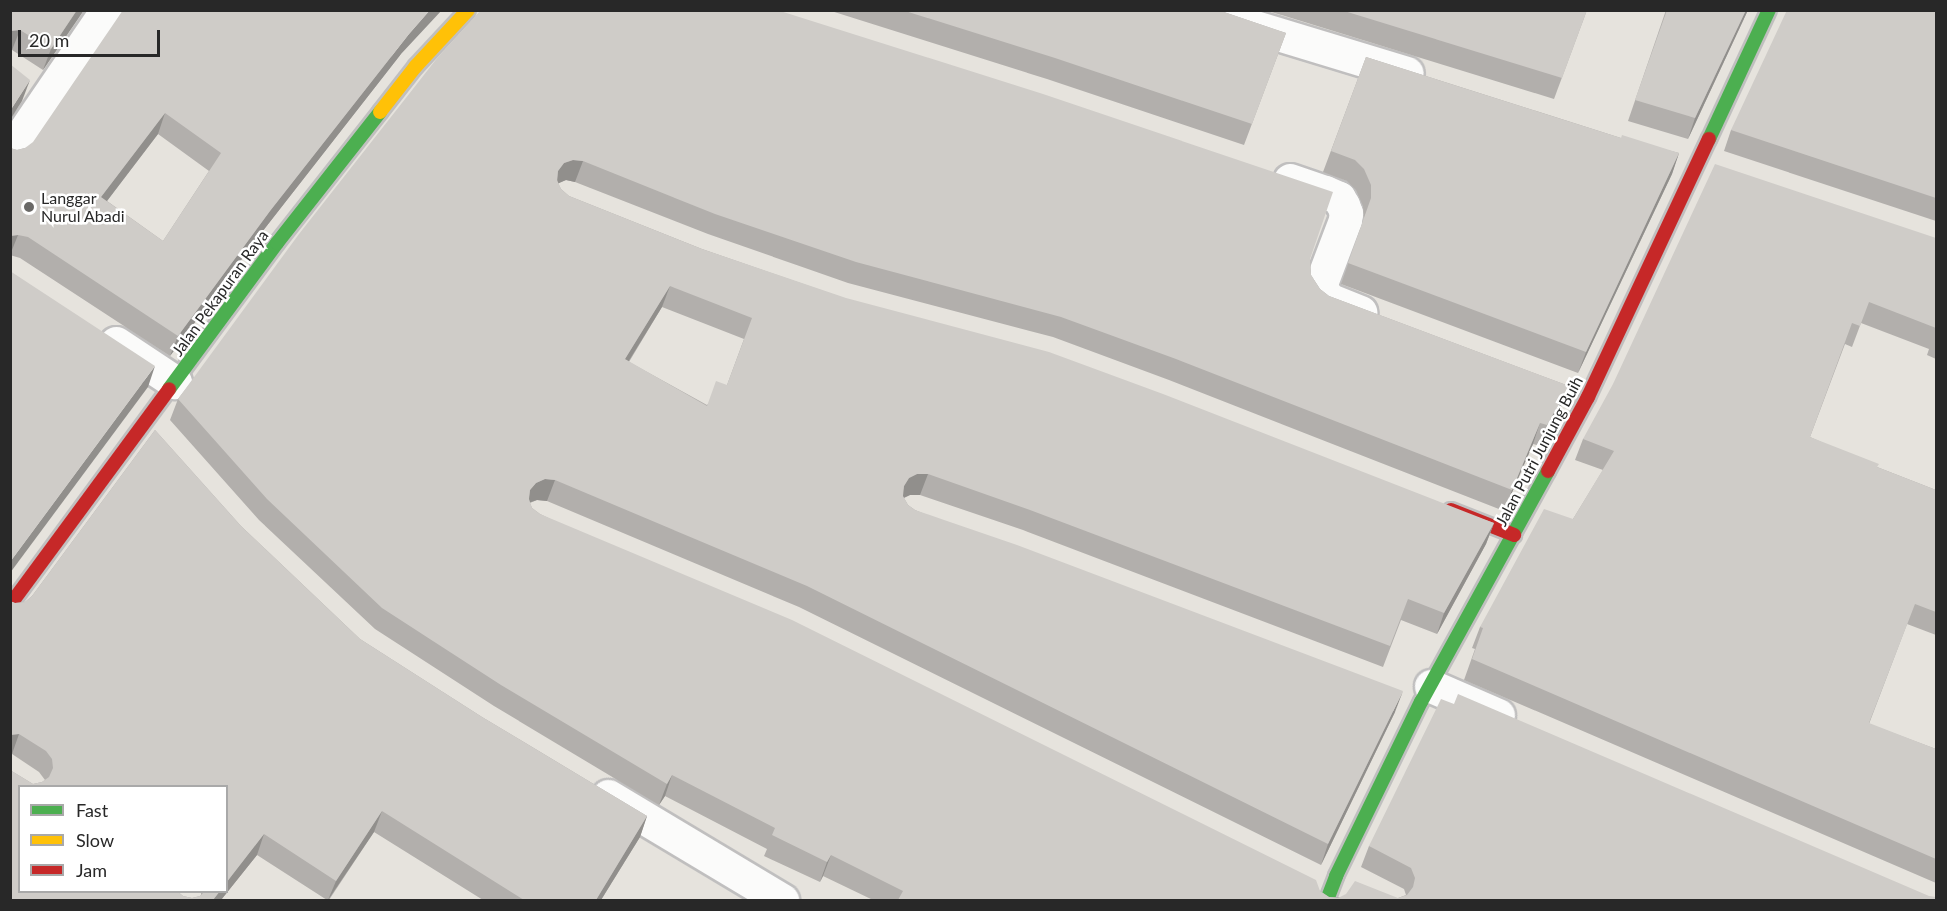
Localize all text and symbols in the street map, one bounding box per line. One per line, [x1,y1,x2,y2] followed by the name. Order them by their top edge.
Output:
[21,18,164,56] scale bar
[29,29,69,51] text: 20 m
[41,188,125,226] place label: Langgar Nurul Abadi
[22,200,36,214] marker: Langgar Nurul Abadi
[168,226,272,360] street label: Jalan Pekapuran Raya
[1491,373,1587,529] street label: Jalan Putri Junjung Buih
[18,785,228,893] legend
[76,799,108,821] text: Fast
[76,829,114,851] text: Slow
[76,859,107,881] text: Jam

